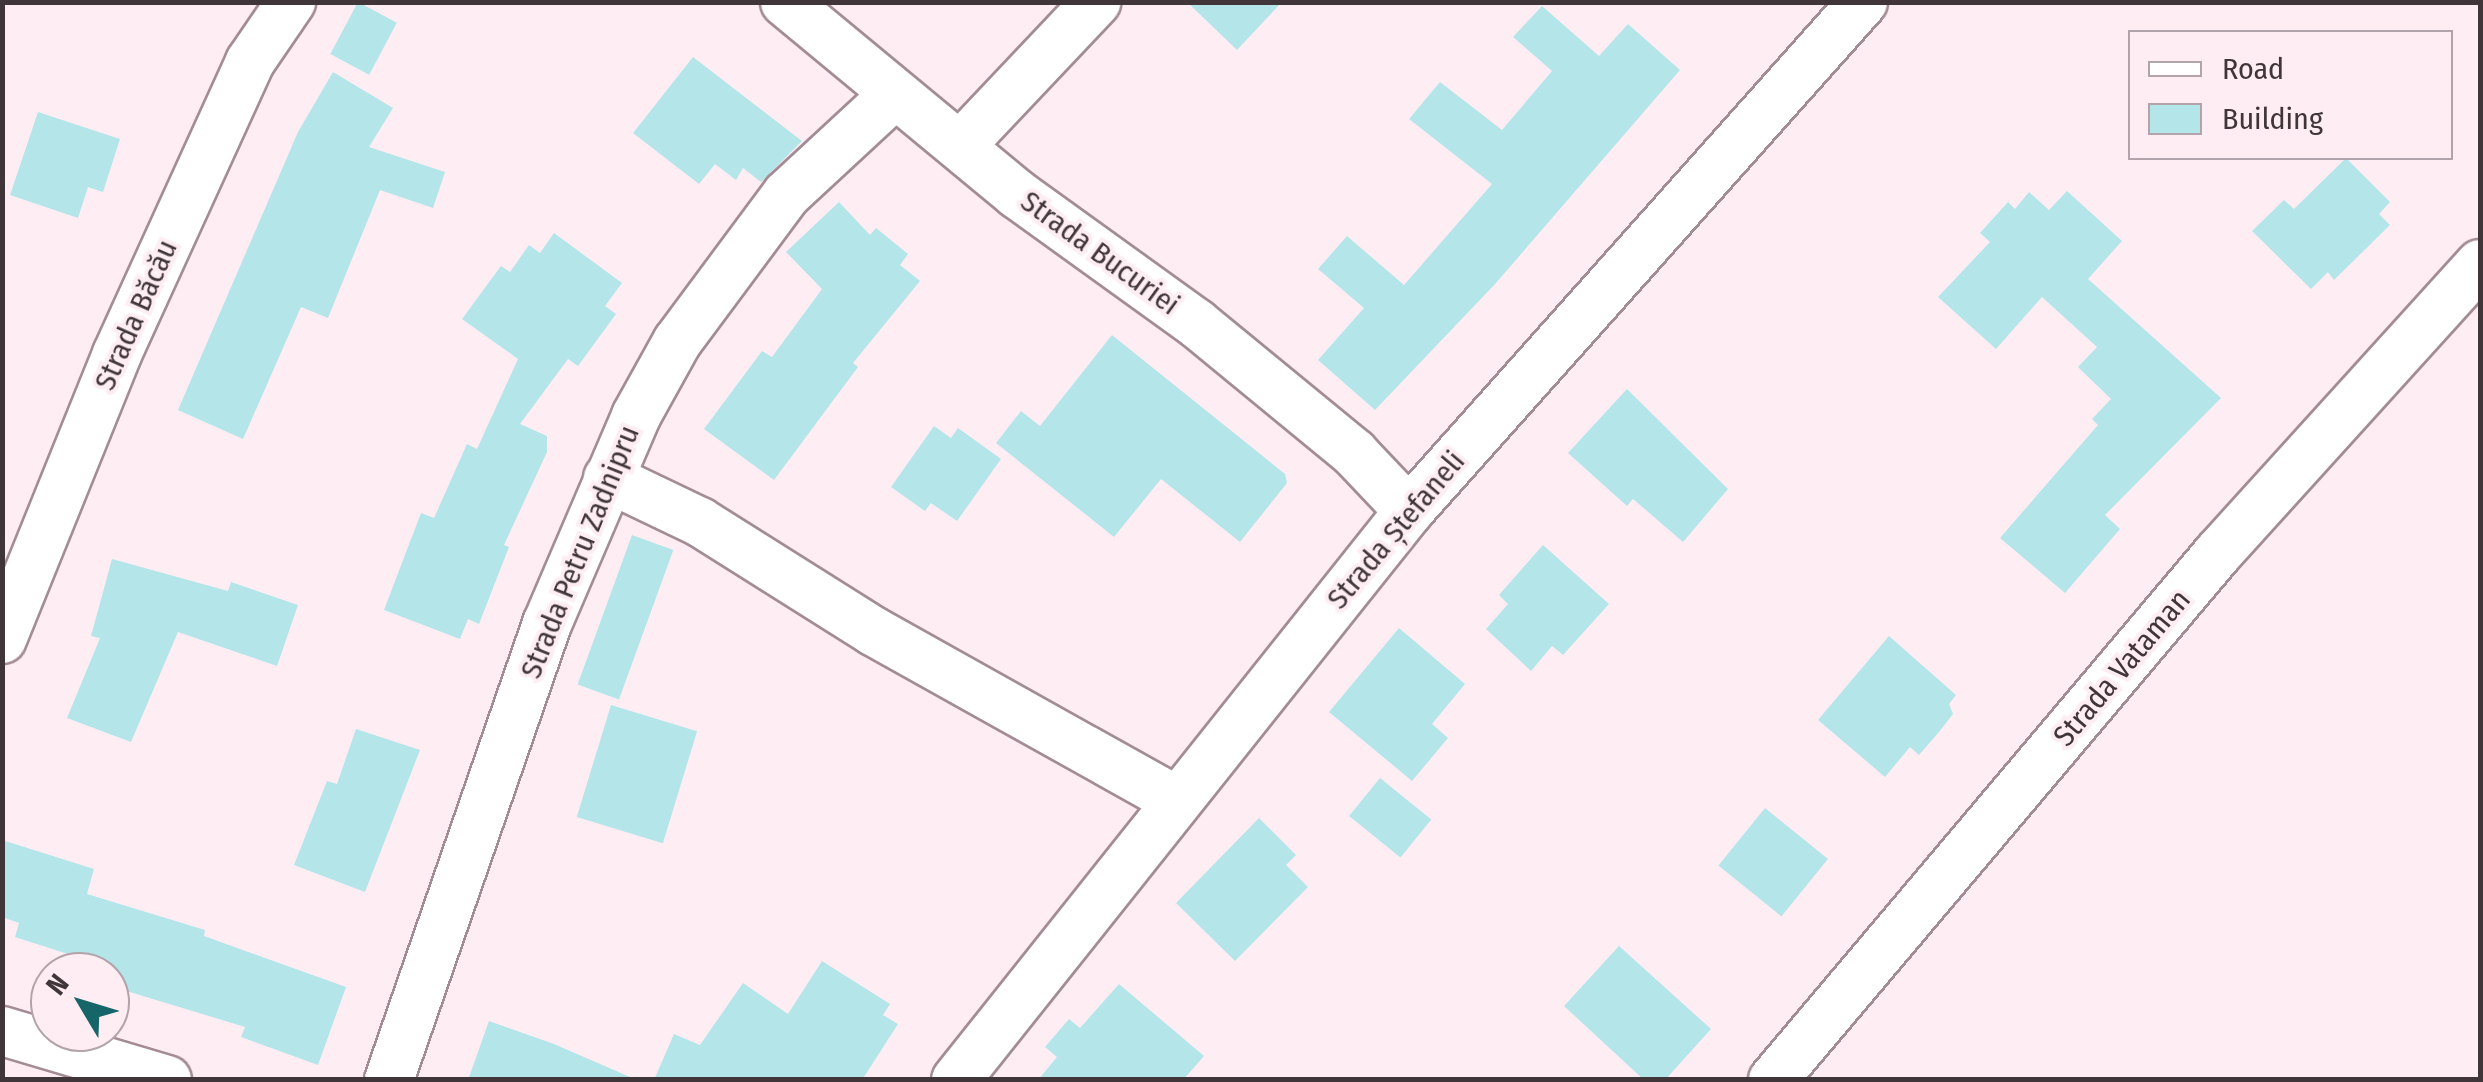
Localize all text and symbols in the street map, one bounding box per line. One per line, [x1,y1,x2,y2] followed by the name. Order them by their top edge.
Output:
[2128,30,2453,160] legend
[2222,51,2284,87] text: Road
[2222,101,2323,137] text: Building
[1014,183,1186,323] street label: Strada Bucuriei
[87,234,185,396] street label: Strada Băcău
[513,420,647,684] street label: Strada Petru Zadnipru
[1319,444,1473,616] street label: Strada Ștefaneli
[2046,582,2198,754] street label: Strada Vataman
[30,952,130,1052] north arrow
[39,968,76,1001] text: N

